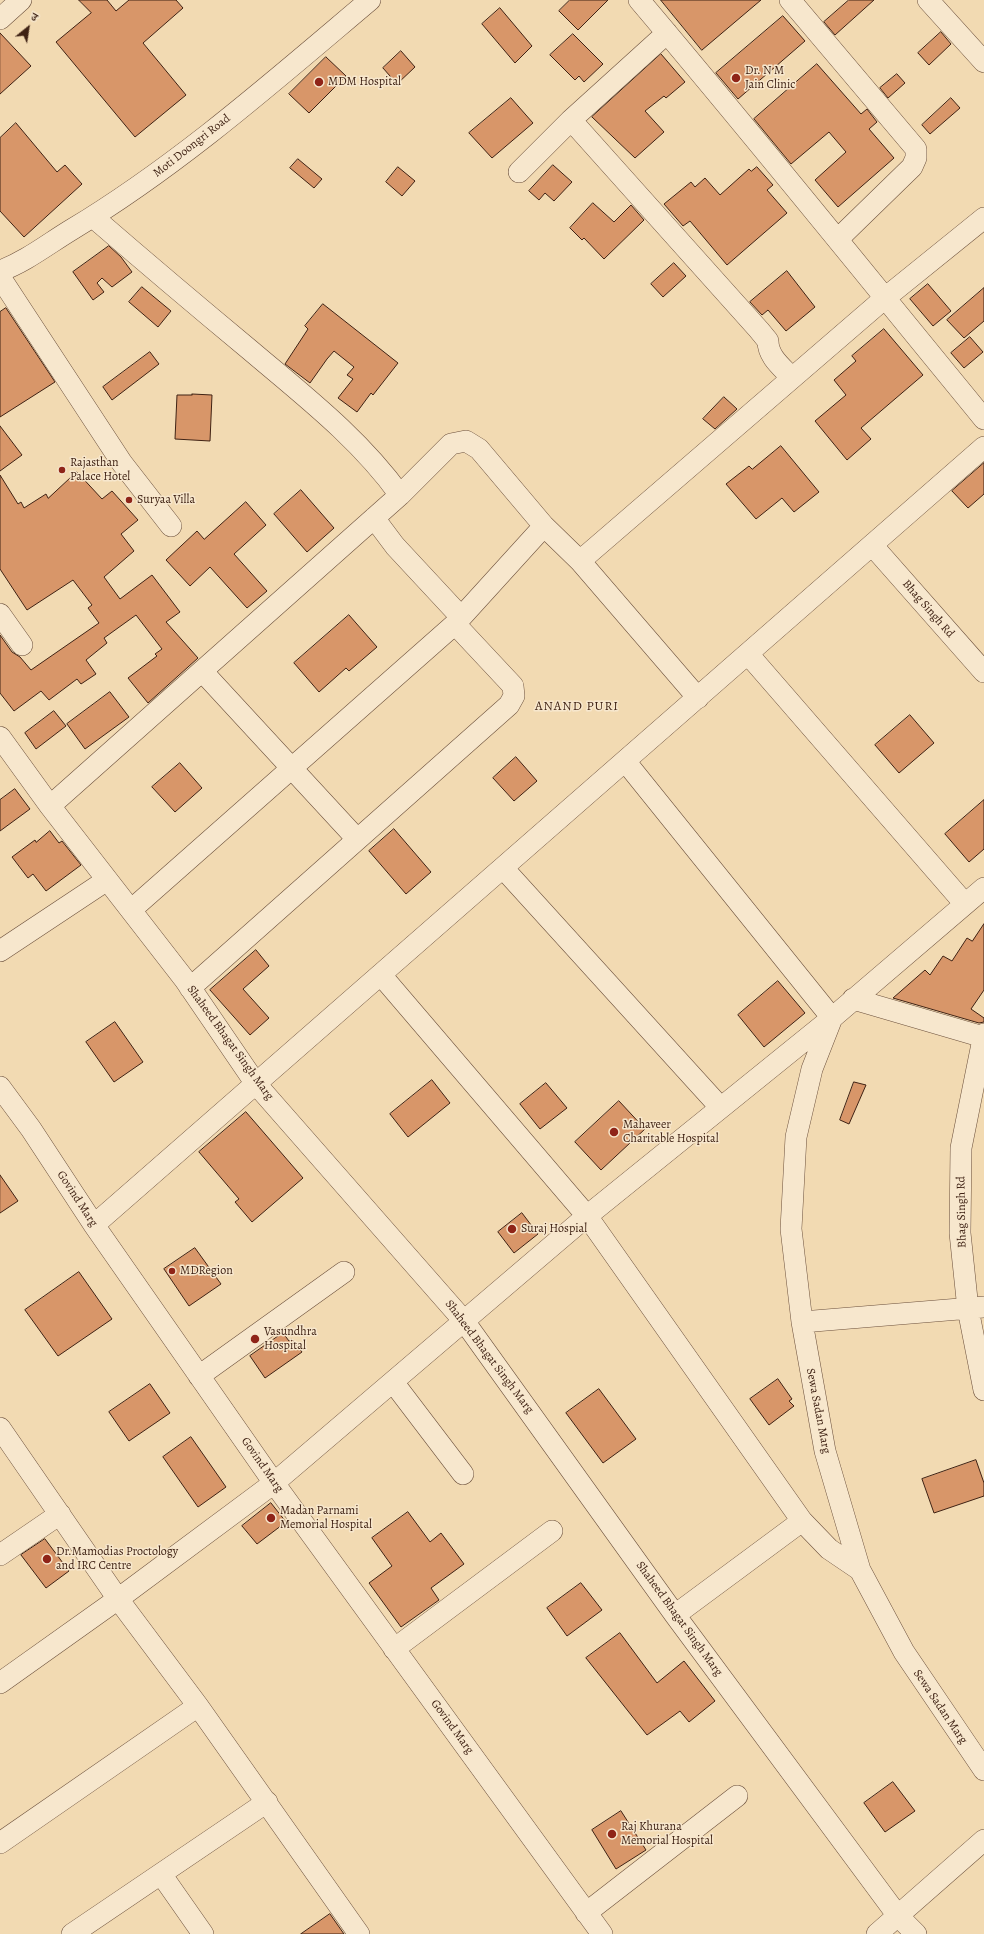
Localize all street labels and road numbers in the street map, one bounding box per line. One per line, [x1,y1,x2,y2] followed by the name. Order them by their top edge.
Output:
[151,111,233,181] street label: Moti Doongri Road
[899,577,957,641] street label: Bhag Singh Rd
[183,983,277,1103] street label: Shaheed Bhagat Singh Marg
[54,1168,100,1230] street label: Govind Marg
[954,1176,970,1248] street label: Bhag Singh Rd
[442,1297,536,1417] street label: Shaheed Bhagat Singh Marg
[803,1367,833,1455] street label: Sewa Sadan Marg
[238,1435,286,1495] street label: Govind Marg
[632,1559,726,1679] street label: Shaheed Bhagat Singh Marg
[910,1667,970,1747] street label: Sewa Sadan Marg
[427,1697,477,1757] street label: Govind Marg

